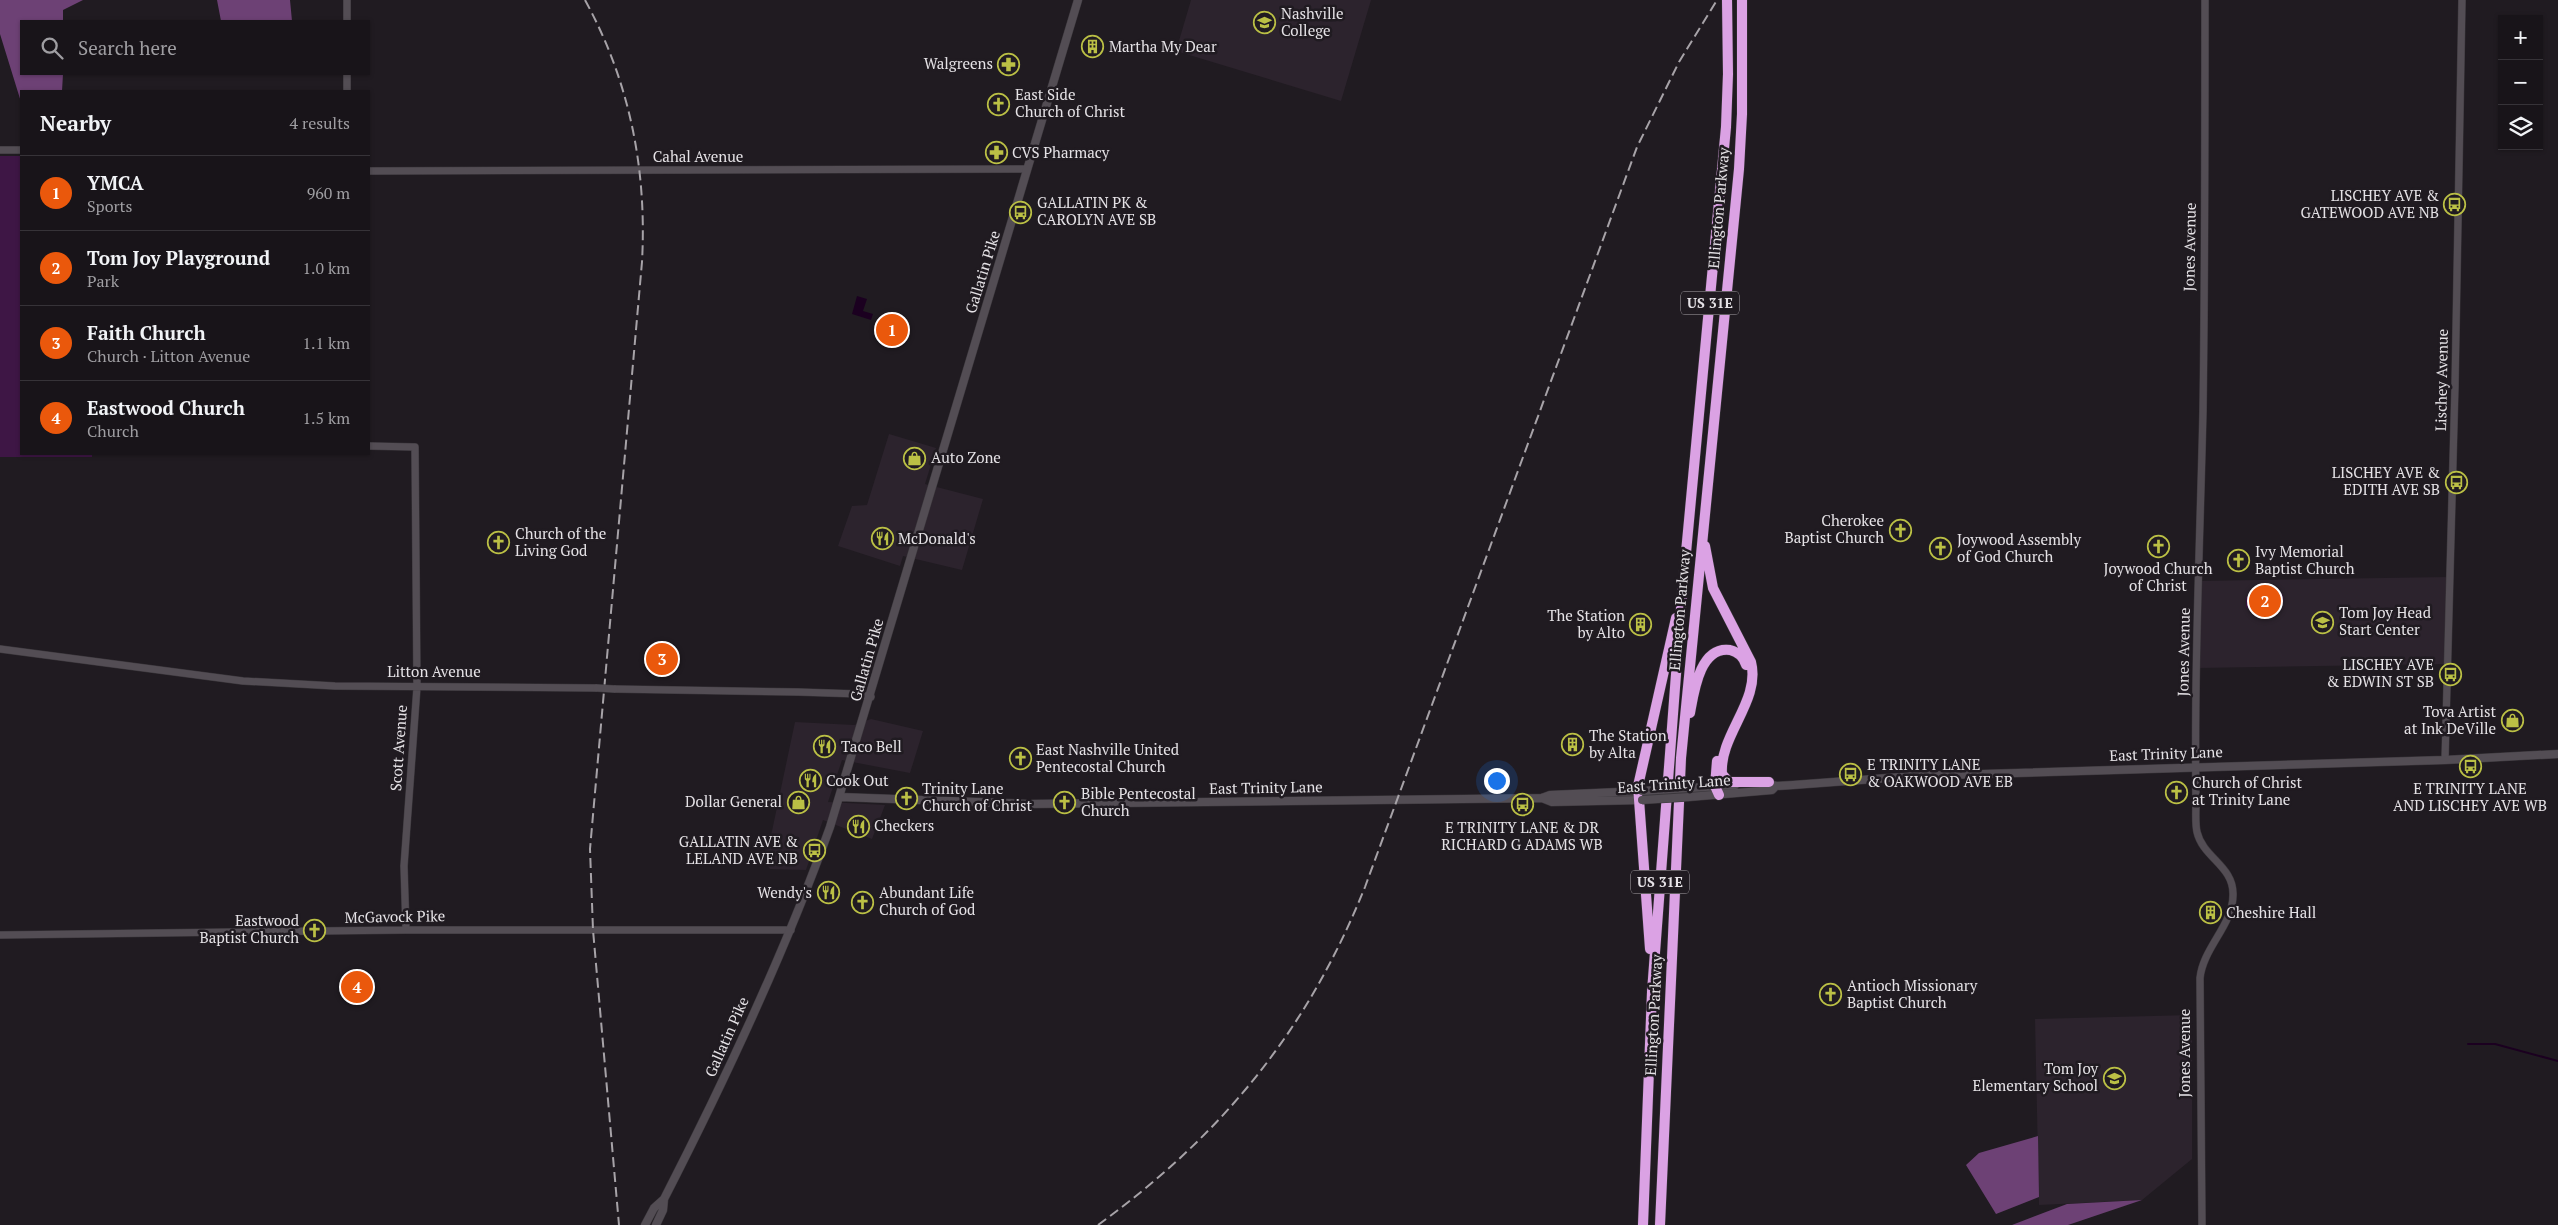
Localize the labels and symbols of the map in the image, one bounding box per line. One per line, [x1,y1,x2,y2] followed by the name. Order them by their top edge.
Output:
[1281,3,1344,40] place label: Nashville College
[1253,11,1277,35] school or university icon: Nashville College
[1081,35,1105,59] building icon: Martha My Dear
[1109,36,1217,56] place label: Martha My Dear
[997,52,1021,76] pharmacy icon: Walgreens
[924,53,993,73] place label: Walgreens
[1015,84,1126,121] place label: East Side Church of Christ
[987,92,1011,116] church icon: East Side Church of Christ
[984,141,1008,165] pharmacy icon: CVS Pharmacy
[1012,142,1110,162] place label: CVS Pharmacy
[653,146,743,166] street label: Cahal Avenue
[1703,146,1733,269] street label: Ellington Parkway
[2300,185,2439,222] place label: LISCHEY AVE & GATEWOOD AVE NB
[1037,192,1156,229] place label: GALLATIN PK & CAROLYN AVE SB
[2443,193,2467,217] bus stop icon: LISCHEY AVE & GATEWOOD AVE NB
[1009,200,1033,224] bus stop icon: GALLATIN PK & CAROLYN AVE SB
[2178,202,2200,292] street label: Jones Avenue
[960,228,1004,316] street label: Gallatin Pike
[1681,292,1739,314] road number: US 31E
[876,311,908,349] pin: 1
[2430,329,2452,431] street label: Lischey Avenue
[903,446,927,470] shop icon: Auto Zone
[931,447,1001,467] place label: Auto Zone
[2332,462,2440,499] place label: LISCHEY AVE & EDITH AVE SB
[2444,470,2468,494] bus stop icon: LISCHEY AVE & EDITH AVE SB
[1784,510,1884,547] place label: Cherokee Baptist Church
[1888,518,1912,542] church icon: Cherokee Baptist Church
[515,523,606,560] place label: Church of the Living God
[870,527,894,551] restaurant icon: McDonald's
[898,528,976,548] place label: McDonald's
[1957,529,2082,566] place label: Joywood Assembly of God Church
[487,531,511,555] church icon: Church of the Living God
[2146,534,2170,558] church icon: Joywood Church of Christ
[1929,537,1953,561] church icon: Joywood Assembly of God Church
[2255,541,2355,578] place label: Ivy Memorial Baptist Church
[1664,548,1694,671] street label: Ellington Parkway
[2227,549,2251,573] church icon: Ivy Memorial Baptist Church
[2103,558,2213,595] place label: Joywood Church of Christ
[2249,582,2281,620] pin: 2
[2339,602,2431,639] place label: Tom Joy Head Start Center
[1547,605,1625,642] place label: The Station by Alto
[2172,607,2194,697] street label: Jones Avenue
[2311,610,2335,634] school or university icon: Tom Joy Head Start Center
[1629,613,1653,637] building icon: The Station by Alto
[845,616,887,704] street label: Gallatin Pike
[646,640,678,678] pin: 3
[2326,654,2434,691] place label: LISCHEY AVE & EDWIN ST SB
[387,661,481,681] street label: Litton Avenue
[2438,662,2462,686] bus stop icon: LISCHEY AVE & EDWIN ST SB
[2404,701,2496,738] place label: Tova Artist at Ink DeVille
[385,704,411,792] street label: Scott Avenue
[2500,709,2524,733] shop icon: Tova Artist at Ink DeVille
[1589,725,1667,762] place label: The Station by Alta
[1561,733,1585,757] building icon: The Station by Alta
[813,735,837,759] restaurant icon: Taco Bell
[841,736,902,756] place label: Taco Bell
[1036,739,1179,776] place label: East Nashville United Pentecostal Church
[2109,741,2223,765] street label: East Trinity Lane
[1008,747,1032,771] church icon: East Nashville United Pentecostal Church
[1867,754,2013,791] place label: E TRINITY LANE & OAKWOOD AVE EB
[2458,754,2482,778] bus stop icon: E TRINITY LANE AND LISCHEY AVE WB
[1839,762,1863,786] bus stop icon: E TRINITY LANE & OAKWOOD AVE EB
[1484,768,1510,794] your location
[798,769,822,793] restaurant icon: Cook Out
[1617,769,1731,797] street label: East Trinity Lane
[826,770,889,790] place label: Cook Out
[2192,772,2303,809] place label: Church of Christ at Trinity Lane
[1209,776,1323,798] street label: East Trinity Lane
[922,778,1033,815] place label: Trinity Lane Church of Christ
[2393,778,2547,815] place label: E TRINITY LANE AND LISCHEY AVE WB
[2164,780,2188,804] church icon: Church of Christ at Trinity Lane
[1081,783,1196,820] place label: Bible Pentecostal Church
[894,786,918,810] church icon: Trinity Lane Church of Christ
[786,790,810,814] shop icon: Dollar General
[685,791,782,811] place label: Dollar General
[1053,791,1077,815] church icon: Bible Pentecostal Church
[1510,793,1534,817] bus stop icon: E TRINITY LANE & DR RICHARD G ADAMS WB
[846,814,870,838] restaurant icon: Checkers
[874,815,934,835] place label: Checkers
[1441,817,1603,854] place label: E TRINITY LANE & DR RICHARD G ADAMS WB
[679,831,798,868] place label: GALLATIN AVE & LELAND AVE NB
[802,839,826,863] bus stop icon: GALLATIN AVE & LELAND AVE NB
[1631,870,1689,894] road number: US 31E
[816,881,840,905] restaurant icon: Wendy's
[757,882,812,902] place label: Wendy's
[879,882,975,919] place label: Abundant Life Church of God
[851,890,875,914] church icon: Abundant Life Church of God
[2198,901,2222,925] building icon: Cheshire Hall
[2226,902,2316,922] place label: Cheshire Hall
[345,905,445,927] street label: McGavock Pike
[199,910,299,947] place label: Eastwood Baptist Church
[303,918,327,942] church icon: Eastwood Baptist Church
[1640,953,1666,1076] street label: Ellington Parkway
[341,968,373,1006] pin: 4
[1847,975,1978,1012] place label: Antioch Missionary Baptist Church
[1819,983,1843,1007] church icon: Antioch Missionary Baptist Church
[700,993,753,1080] street label: Gallatin Pike
[2174,1009,2194,1097] street label: Jones Avenue
[1972,1058,2098,1095] place label: Tom Joy Elementary School
[2102,1066,2126,1090] school or university icon: Tom Joy Elementary School

